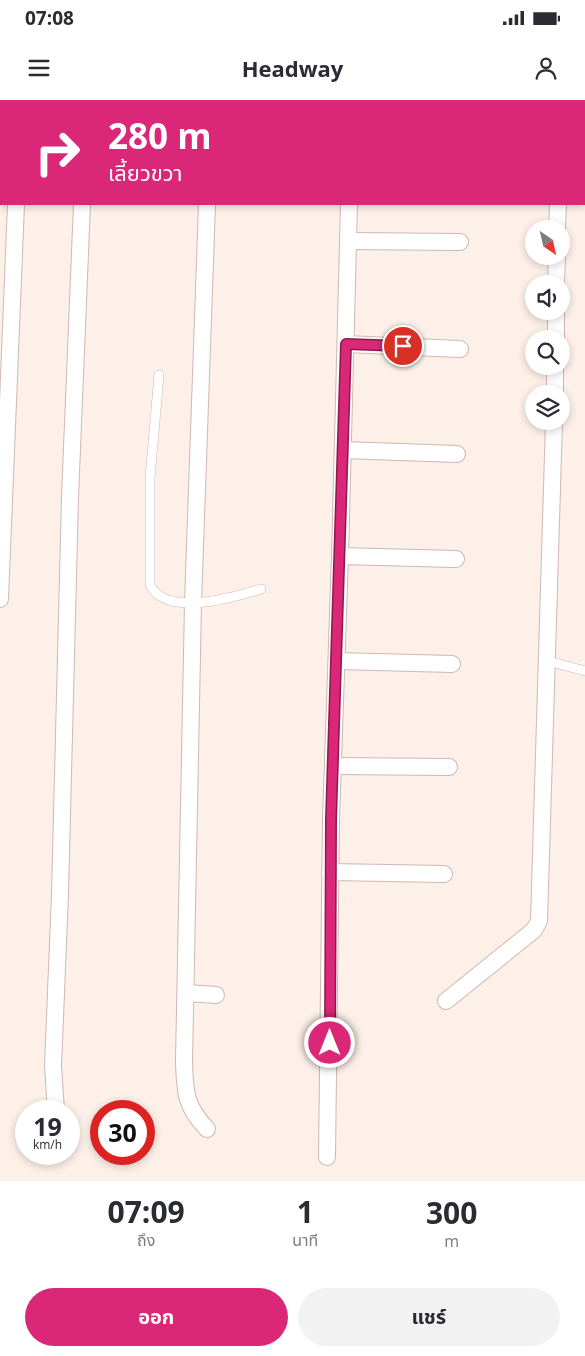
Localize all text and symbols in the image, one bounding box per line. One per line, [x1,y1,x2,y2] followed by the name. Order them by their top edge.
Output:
[25,5,74,31] text: 07:08
[242,53,343,83] text: Headway
[25,54,53,82] icon: menu
[532,54,560,82] icon: person
[108,112,212,159] text: 280 m
[25,120,90,185] icon: right
[108,157,183,187] text: เลี้ยวขวา
[525,220,570,265] north arrow
[525,220,570,430] map controls
[525,275,570,320] button: sound
[382,325,424,367] pin
[525,330,570,375] button: search
[389,332,417,360] icon: arrive
[525,385,570,430] button: layers
[303,1016,355,1068] position arrow
[90,1100,155,1165] speed limit sign: 30
[33,1109,62,1143] text: 19
[33,1136,62,1153] text: km/h
[108,1191,185,1232] text: 07:09
[297,1191,314,1232] text: 1
[426,1192,477,1233] text: 300
[137,1229,155,1251] text: ถึง
[292,1229,318,1251] text: นาที
[444,1230,459,1252] text: m
[25,1288,288,1346] button: ออก
[298,1288,560,1346] button: แชร์

